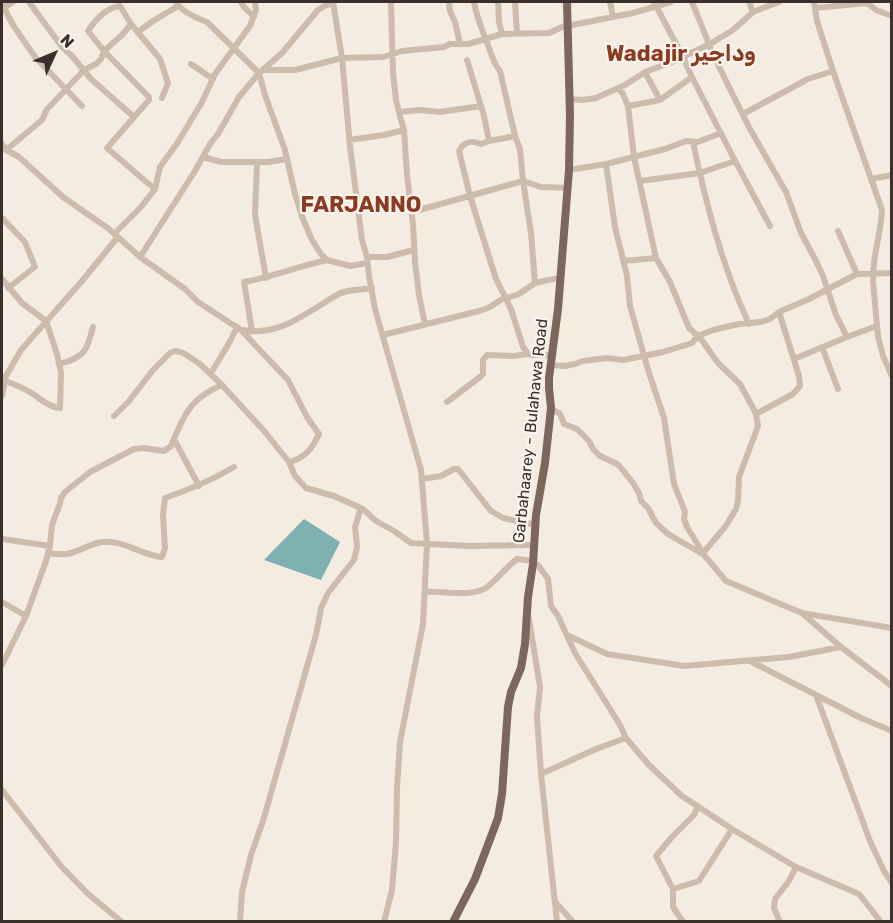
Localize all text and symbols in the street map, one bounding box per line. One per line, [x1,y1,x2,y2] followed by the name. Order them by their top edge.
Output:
[24,24,84,84] north arrow
[56,30,78,52] text: N
[606,42,756,68] district label: Wadajir وداجير
[295,193,427,219] district label: FARJANNO
[510,318,552,544] street label: Garbahaarey - Bulahawa Road

